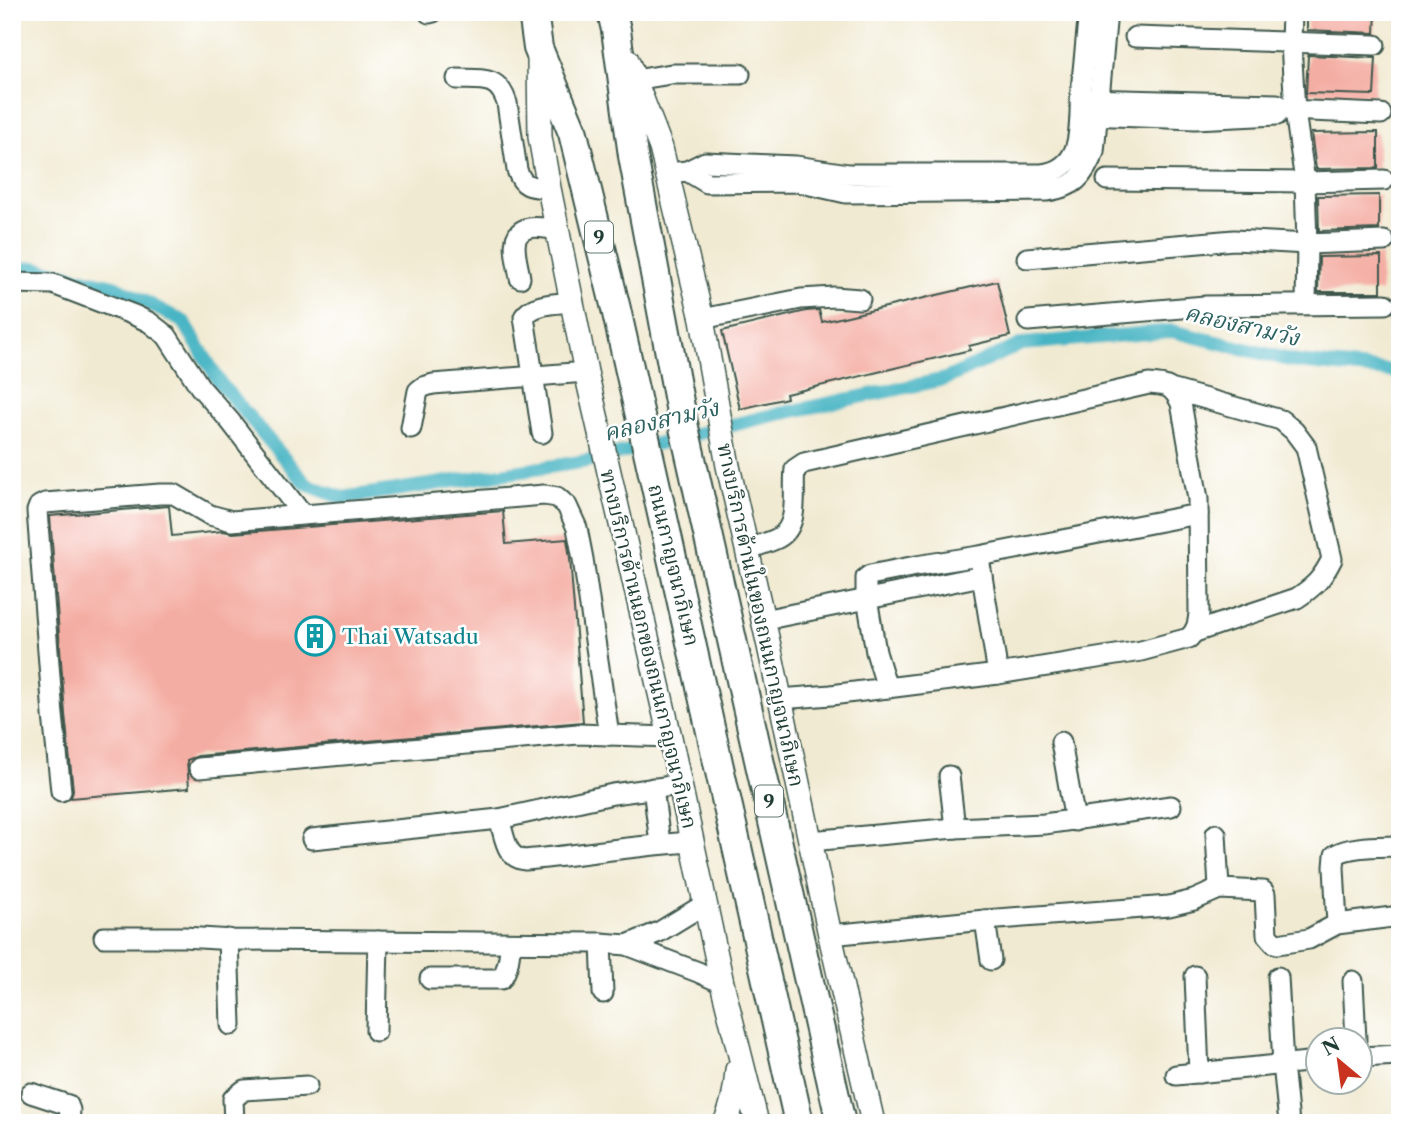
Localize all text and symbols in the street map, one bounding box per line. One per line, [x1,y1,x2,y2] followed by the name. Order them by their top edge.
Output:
[585,221,613,252] road number: 9
[1182,298,1304,352] water label: คลองสามวัง
[601,393,723,447] water label: คลองสามวัง
[712,441,812,789] street label: ทางบริการด้านในของถนนกาญจนาภิเษก
[595,467,703,831] street label: ทางบริการด้านนอกของถนนกาญจนาภิเษก
[643,482,705,648] street label: ถนนกาญจนาภิเษก
[294,615,336,657] building icon: Thai Watsadu
[342,624,479,649] place label: Thai Watsadu
[755,786,783,816] road number: 9
[1304,1026,1374,1096] north arrow
[1318,1033,1344,1061] text: N

